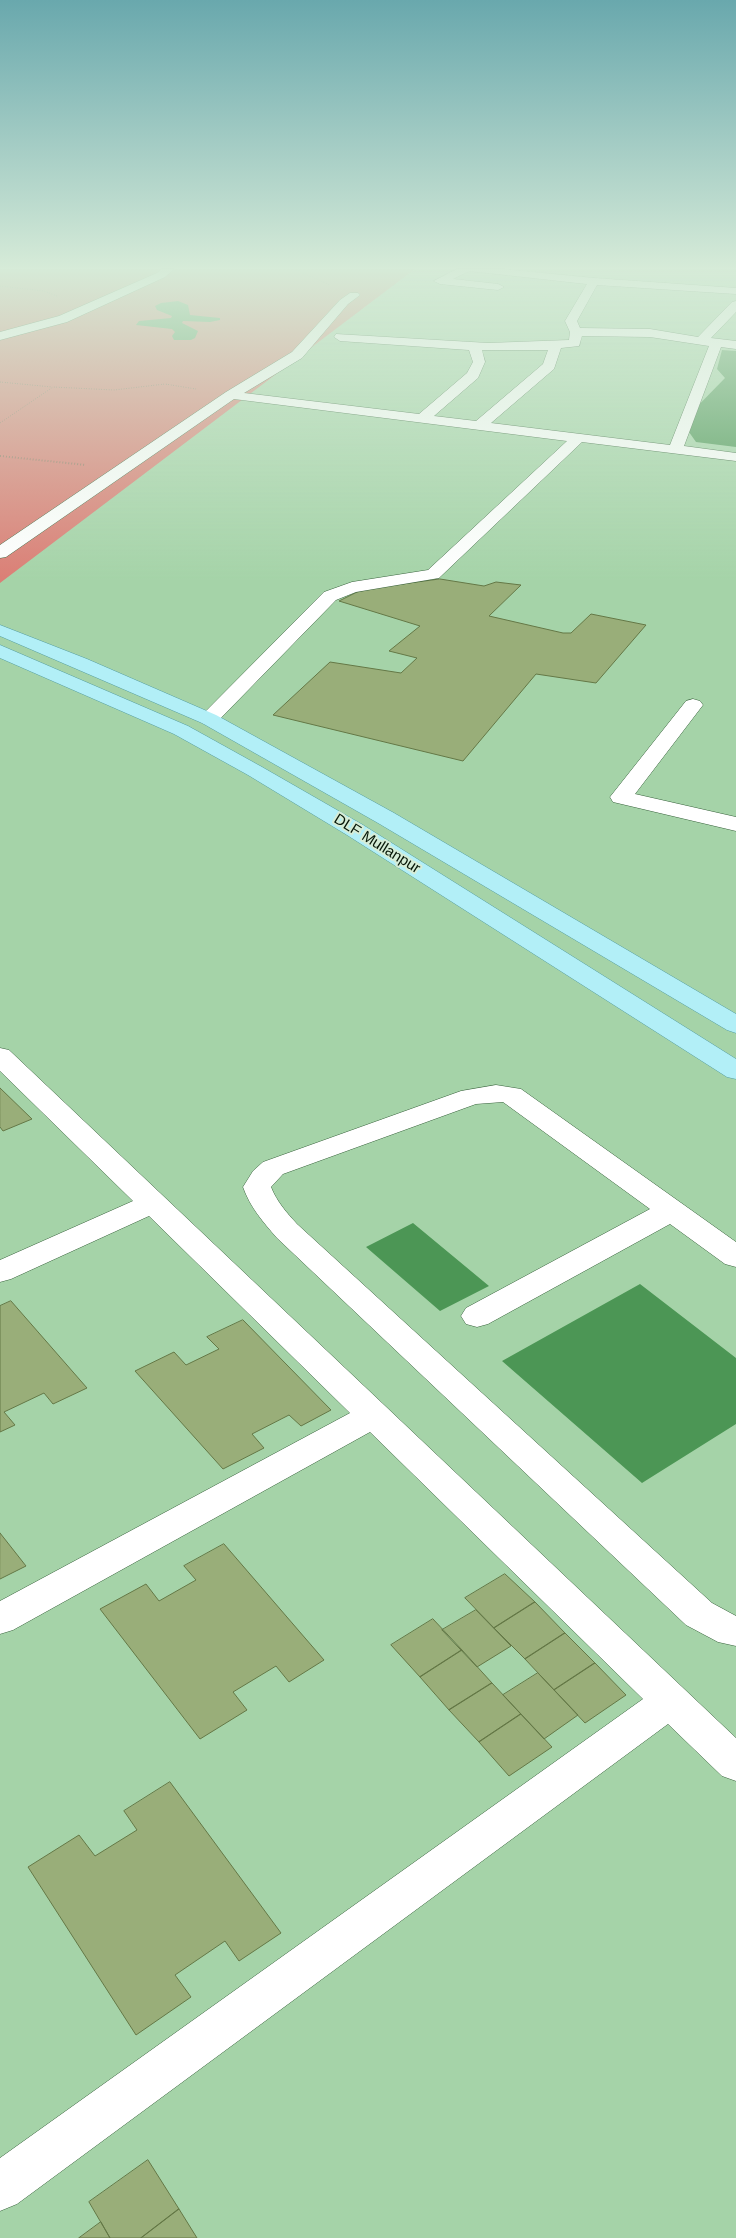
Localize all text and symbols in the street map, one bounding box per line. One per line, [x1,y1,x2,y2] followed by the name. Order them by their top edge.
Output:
[331,810,423,878] street label: DLF Mullanpur

